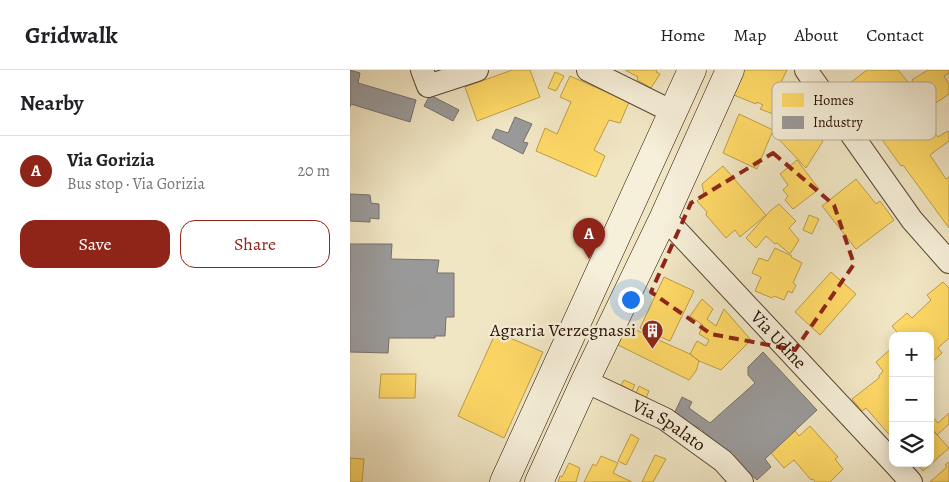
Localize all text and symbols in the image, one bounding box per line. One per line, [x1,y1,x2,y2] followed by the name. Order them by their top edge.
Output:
[25,19,118,51] text: Gridwalk
[660,23,705,47] text: Home
[733,23,766,47] text: Map
[794,23,838,47] text: About
[866,23,924,47] text: Contact
[772,82,936,140] legend
[20,89,83,117] text: Nearby
[813,91,854,110] text: Homes
[813,113,863,132] text: Industry
[67,147,155,173] text: Via Gorizia
[31,160,41,182] text: A
[297,160,330,182] text: 20 m
[67,173,205,195] text: Bus stop · Via Gorizia
[573,218,605,259] pin: A
[20,220,170,268] button: Save
[180,220,330,268] button: Share
[618,287,644,313] your location
[745,305,812,374] street label: Via Udine
[489,318,636,342] place label: Agraria Verzegnassi
[640,318,664,349] building icon: Agraria Verzegnassi
[889,332,934,467] map controls
[889,332,934,377] button: +
[889,377,934,422] button: −
[628,393,711,457] street label: Via Spalato
[889,422,934,467] button: layers

